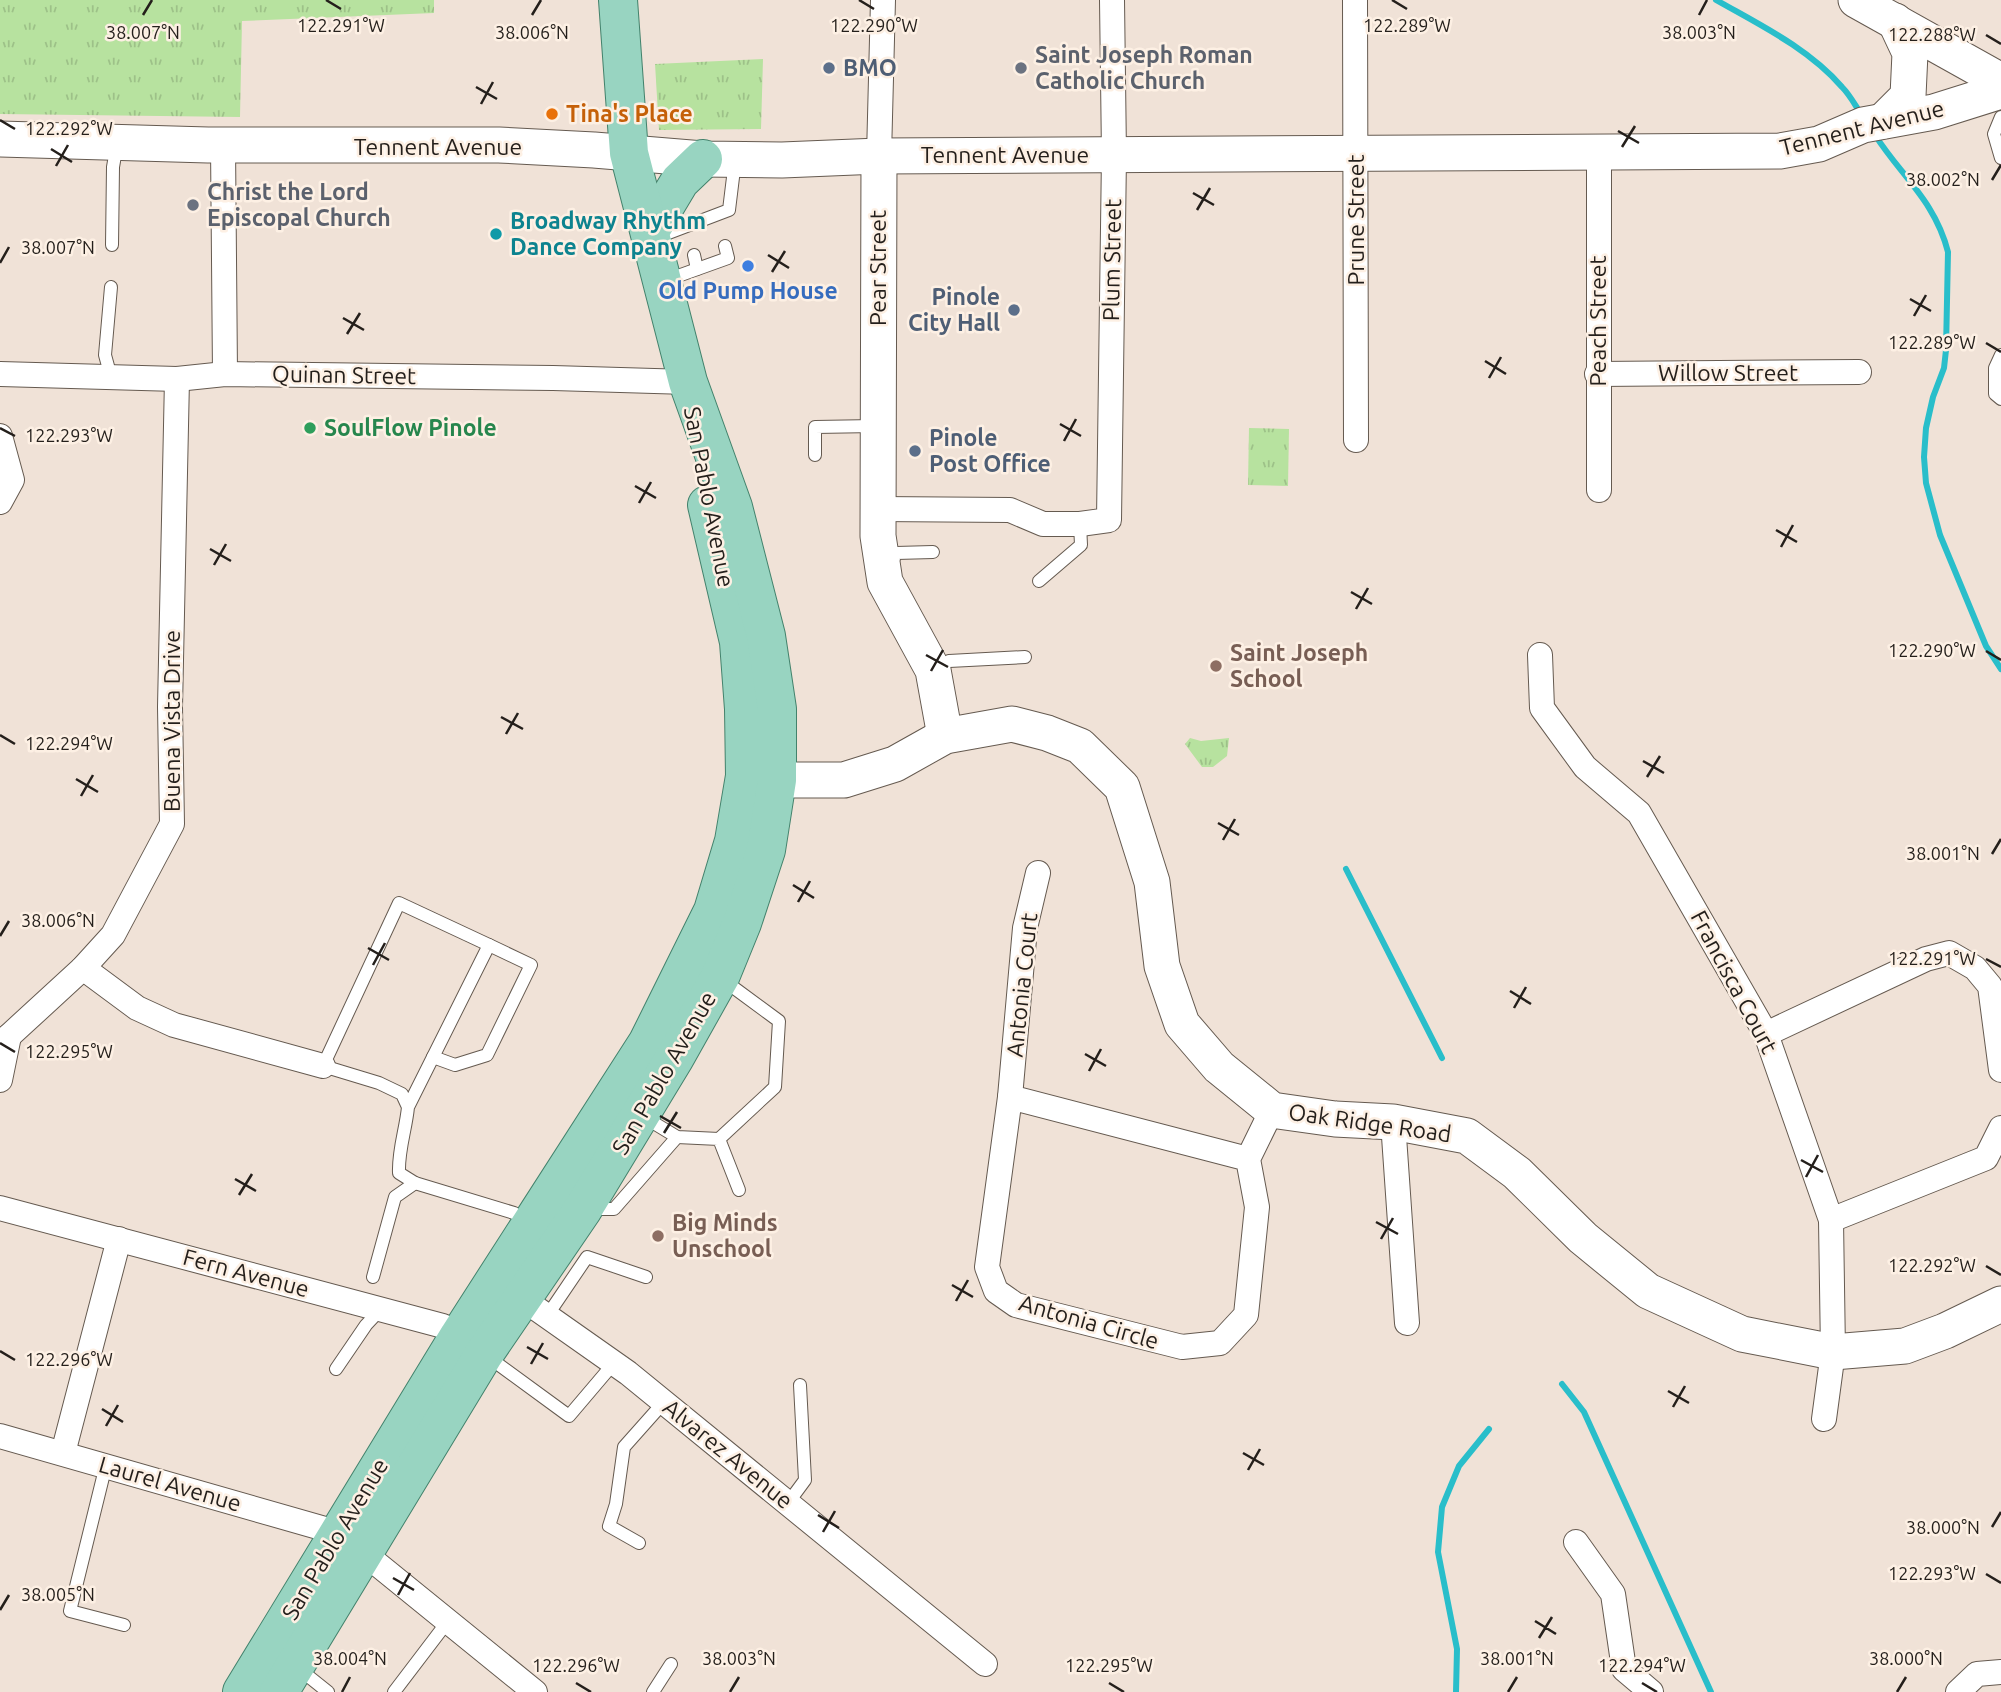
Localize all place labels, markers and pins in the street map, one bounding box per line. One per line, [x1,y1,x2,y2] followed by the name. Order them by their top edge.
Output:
[1035,42,1253,93] place label: Saint Joseph Roman Catholic Church
[843,55,897,80] place label: BMO
[821,60,837,76] marker: BMO
[1013,60,1029,76] marker: Saint Joseph Roman Catholic Church
[566,101,693,126] place label: Tina's Place
[544,106,560,122] marker: Tina's Place
[207,179,391,230] place label: Christ the Lord Episcopal Church
[185,197,201,213] marker: Christ the Lord Episcopal Church
[510,208,706,259] place label: Broadway Rhythm Dance Company
[488,226,504,242] marker: Broadway Rhythm Dance Company
[740,258,756,274] marker: Old Pump House
[658,278,838,303] place label: Old Pump House
[908,284,1000,335] place label: Pinole City Hall
[1006,302,1022,318] marker: Pinole City Hall
[324,415,497,440] place label: SoulFlow Pinole
[302,420,318,436] marker: SoulFlow Pinole
[929,425,1051,476] place label: Pinole Post Office
[907,443,923,459] marker: Pinole Post Office
[1230,640,1368,691] place label: Saint Joseph School
[1208,658,1224,674] marker: Saint Joseph School
[672,1210,778,1261] place label: Big Minds Unschool
[650,1228,666,1244] marker: Big Minds Unschool

